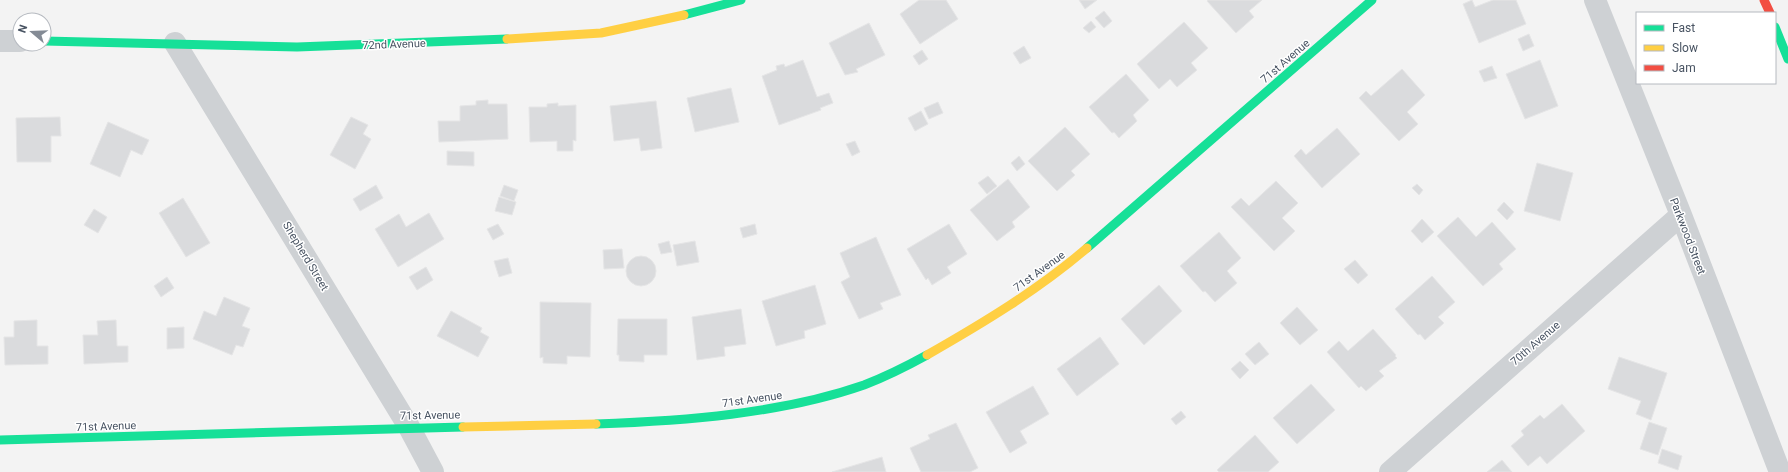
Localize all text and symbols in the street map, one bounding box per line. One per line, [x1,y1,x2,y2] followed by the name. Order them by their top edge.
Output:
[12,12,52,52] north arrow
[1636,12,1776,84] legend
[1672,21,1695,35] text: Fast
[16,23,31,35] text: N
[362,37,426,52] street label: 72nd Avenue
[1258,37,1312,86] street label: 71st Avenue
[1672,41,1698,55] text: Slow
[1672,61,1696,75] text: Jam
[1667,196,1708,277] street label: Parkwood Street
[280,219,331,293] street label: Shepherd Street
[1011,248,1068,294] street label: 71st Avenue
[1508,318,1563,368] street label: 70th Avenue
[721,389,783,410] street label: 71st Avenue
[400,408,460,423] street label: 71st Avenue
[76,419,137,434] street label: 71st Avenue

